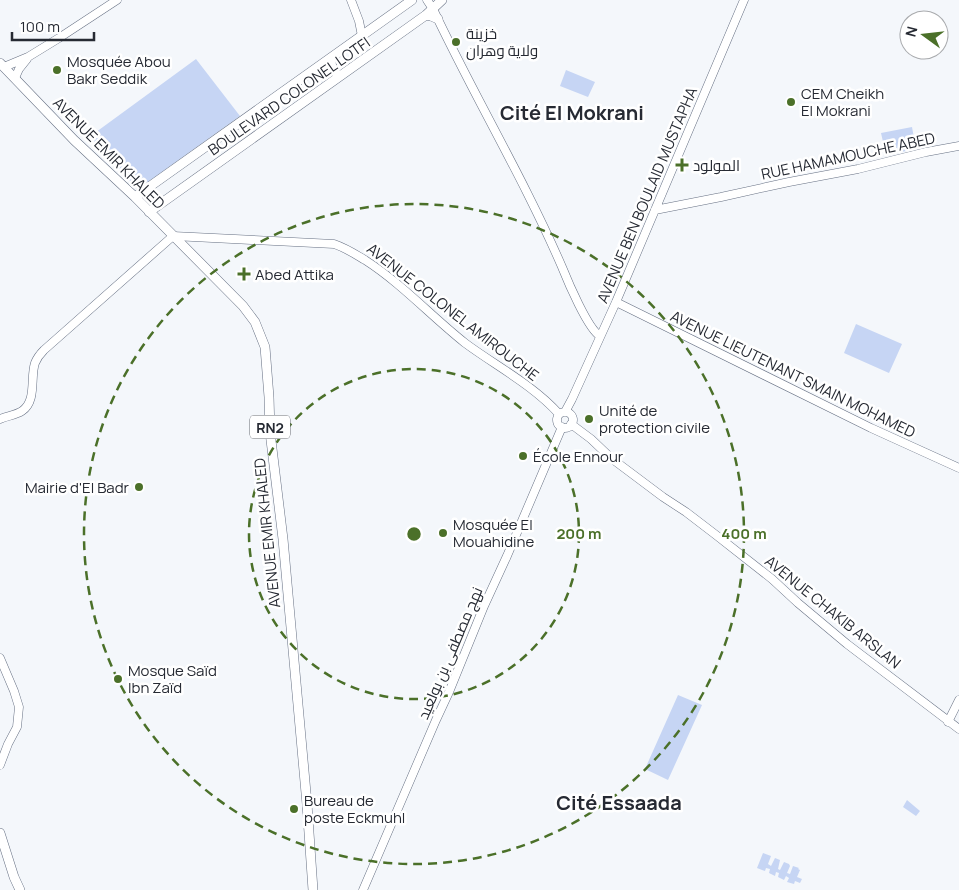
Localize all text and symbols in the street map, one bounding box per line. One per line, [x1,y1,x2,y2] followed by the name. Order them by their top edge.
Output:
[12,10,95,42] scale bar
[899,10,949,60] north arrow
[20,16,60,37] text: 100 m
[466,23,538,61] place label: خزينة ولاية وهران
[900,24,921,39] text: N
[204,32,374,160] street label: BOULEVARD COLONEL LOTFI
[450,36,462,48] marker: خزينة ولاية وهران
[67,51,171,89] place label: Mosquée Abou Bakr Seddik
[51,64,63,76] marker: Mosquée Abou Bakr Seddik
[592,83,702,306] street label: AVENUE BEN BOULAID MUSTAPHA
[801,83,884,121] place label: CEM Cheikh El Mokrani
[48,92,170,214] street label: AVENUE EMIR KHALED
[785,96,797,108] marker: CEM Cheikh El Mokrani
[500,99,644,126] district label: Cité El Mokrani
[759,127,937,185] street label: RUE HAMAMOUCHE ABED
[693,155,740,176] place label: المولود
[675,158,689,172] marker: المولود
[363,238,543,386] street label: AVENUE COLONEL AMIROUCHE
[255,264,334,285] place label: Abed Attika
[237,267,251,281] marker: Abed Attika
[667,305,919,443] street label: AVENUE LIEUTENANT SMAIN MOHAMED
[599,400,710,438] place label: Unité de protection civile
[583,413,595,425] marker: Unité de protection civile
[250,416,290,438] road number: RN2
[533,446,624,467] place label: École Ennour
[517,450,529,462] marker: École Ennour
[249,457,285,609] street label: AVENUE EMIR KHALED
[25,477,130,498] place label: Mairie d'El Badr
[133,481,145,493] marker: Mairie d'El Badr
[453,514,534,552] place label: Mosquée El Mouahidine
[556,523,602,544] text: 200 m
[721,523,767,544] text: 400 m
[405,525,423,543] centre of rings
[437,527,449,539] marker: Mosquée El Mouahidine
[761,551,905,673] street label: AVENUE CHAKIB ARSLAN
[413,583,488,723] street label: نهج مصطفى بن بولعيد
[128,660,217,698] place label: Mosque Saïd Ibn Zaïd
[112,673,124,685] marker: Mosque Saïd Ibn Zaïd
[556,789,682,816] district label: Cité Essaada
[304,790,405,828] place label: Bureau de poste Eckmuhl
[288,803,300,815] marker: Bureau de poste Eckmuhl

